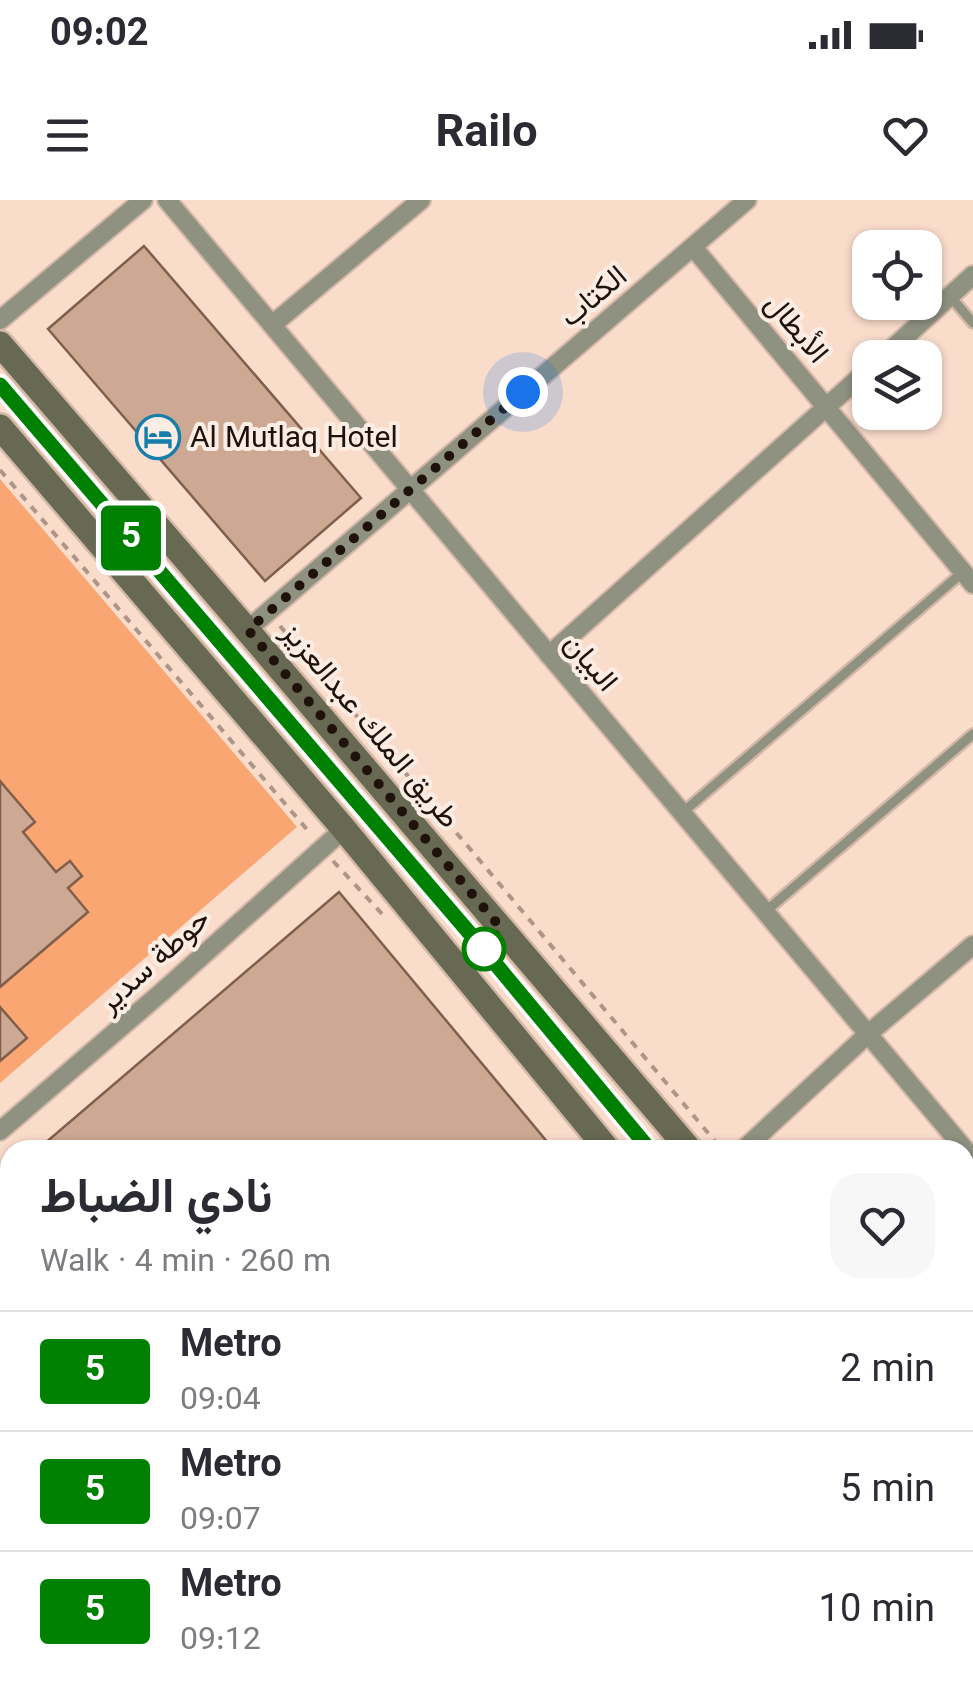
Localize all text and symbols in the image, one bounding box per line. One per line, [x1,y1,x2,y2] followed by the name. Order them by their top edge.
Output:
[50,6,149,65] text: 09:02
[435,100,538,170] text: Railo
[40,108,95,163] icon: menu
[878,108,933,163] icon: heart
[852,230,942,430] map controls
[852,230,942,320] button: locate
[550,255,639,341] street label: الكتاب
[751,284,839,375] street label: الأبطال
[852,340,942,430] button: layers
[498,367,548,417] your location
[135,414,181,460] hotel icon: Al Mutlaq Hotel
[190,416,398,463] place label: Al Mutlaq Hotel
[98,506,164,570] line badge: 5
[121,511,141,566] text: 5
[268,612,470,840] street label: طريق الملك عبدالعزيز
[550,624,628,704] street label: البيان
[88,898,223,1026] street label: حوطة سدير
[463,928,505,970] unlabelled marker
[40,1163,273,1238] text: نادي الضباط
[830,1173,935,1278] button: heart
[40,1238,331,1288] text: Walk · 4 min · 260 m
[180,1317,282,1376] text: Metro
[840,1342,935,1401] text: 2 min
[85,1344,105,1399] text: 5
[180,1376,261,1426] text: 09:04
[180,1437,282,1496] text: Metro
[840,1462,935,1521] text: 5 min
[85,1464,105,1519] text: 5
[180,1496,261,1546] text: 09:07
[180,1557,282,1616] text: Metro
[819,1582,935,1641] text: 10 min
[85,1584,105,1639] text: 5
[180,1616,261,1666] text: 09:12

